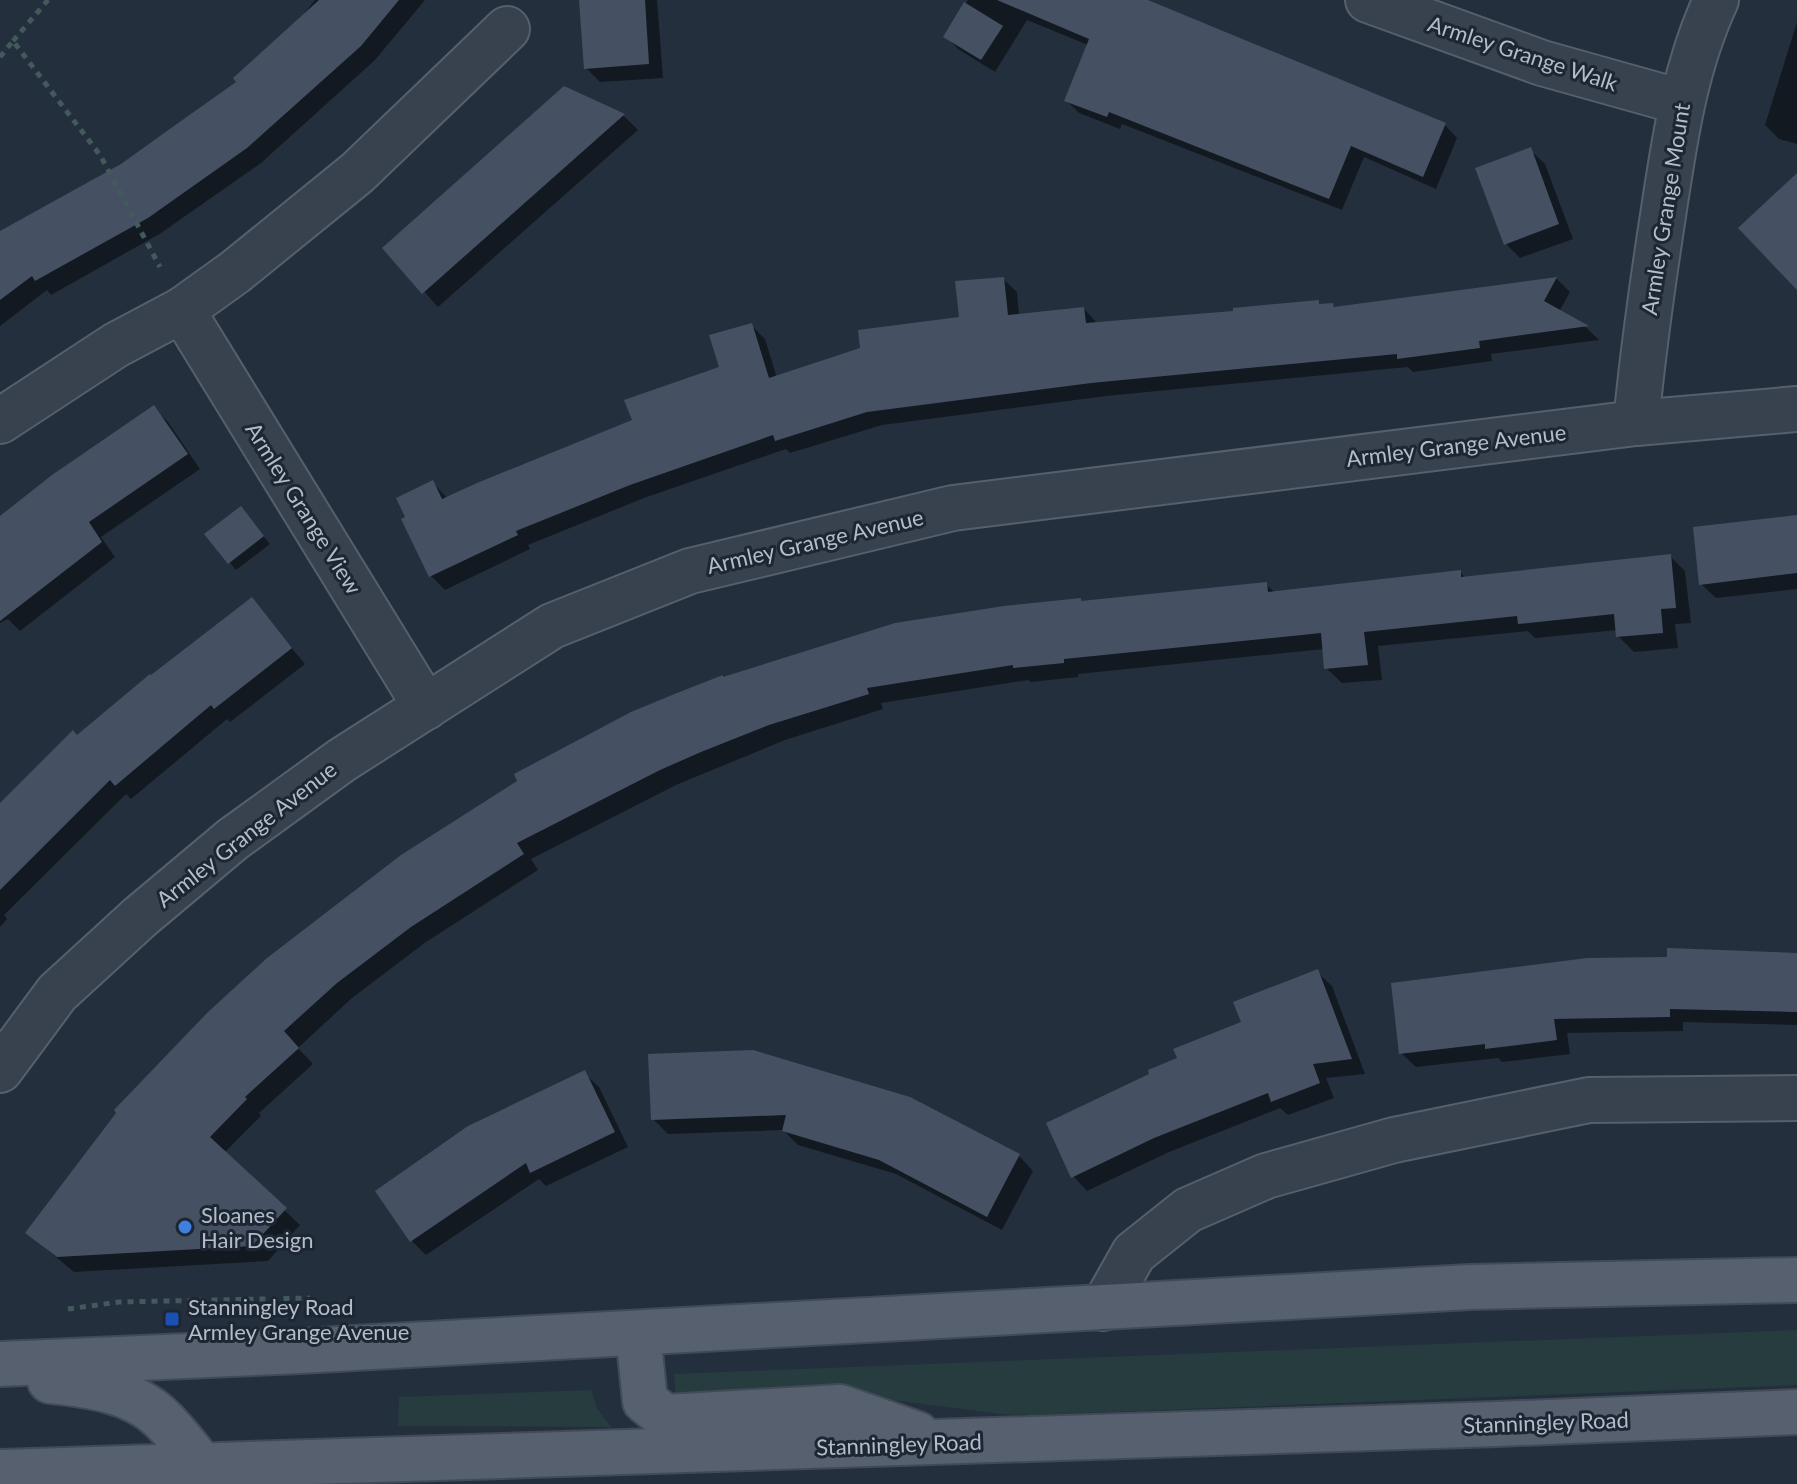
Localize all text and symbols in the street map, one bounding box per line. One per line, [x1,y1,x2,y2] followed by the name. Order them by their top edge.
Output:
[1425,10,1622,97] street label: Armley Grange Walk
[1635,101,1695,317] street label: Armley Grange Mount
[240,417,368,599] street label: Armley Grange View
[1344,418,1568,472] street label: Armley Grange Avenue
[704,503,926,579] street label: Armley Grange Avenue
[150,755,342,913] street label: Armley Grange Avenue
[201,1201,314,1253] place label: Sloanes Hair Design
[176,1218,194,1236] marker: Sloanes Hair Design
[188,1293,409,1345] place label: Stanningley Road Armley Grange Avenue
[163,1310,181,1328] marker: Stanningley Road Armley Grange Avenue
[1463,1406,1629,1438] street label: Stanningley Road
[816,1428,982,1460] street label: Stanningley Road

